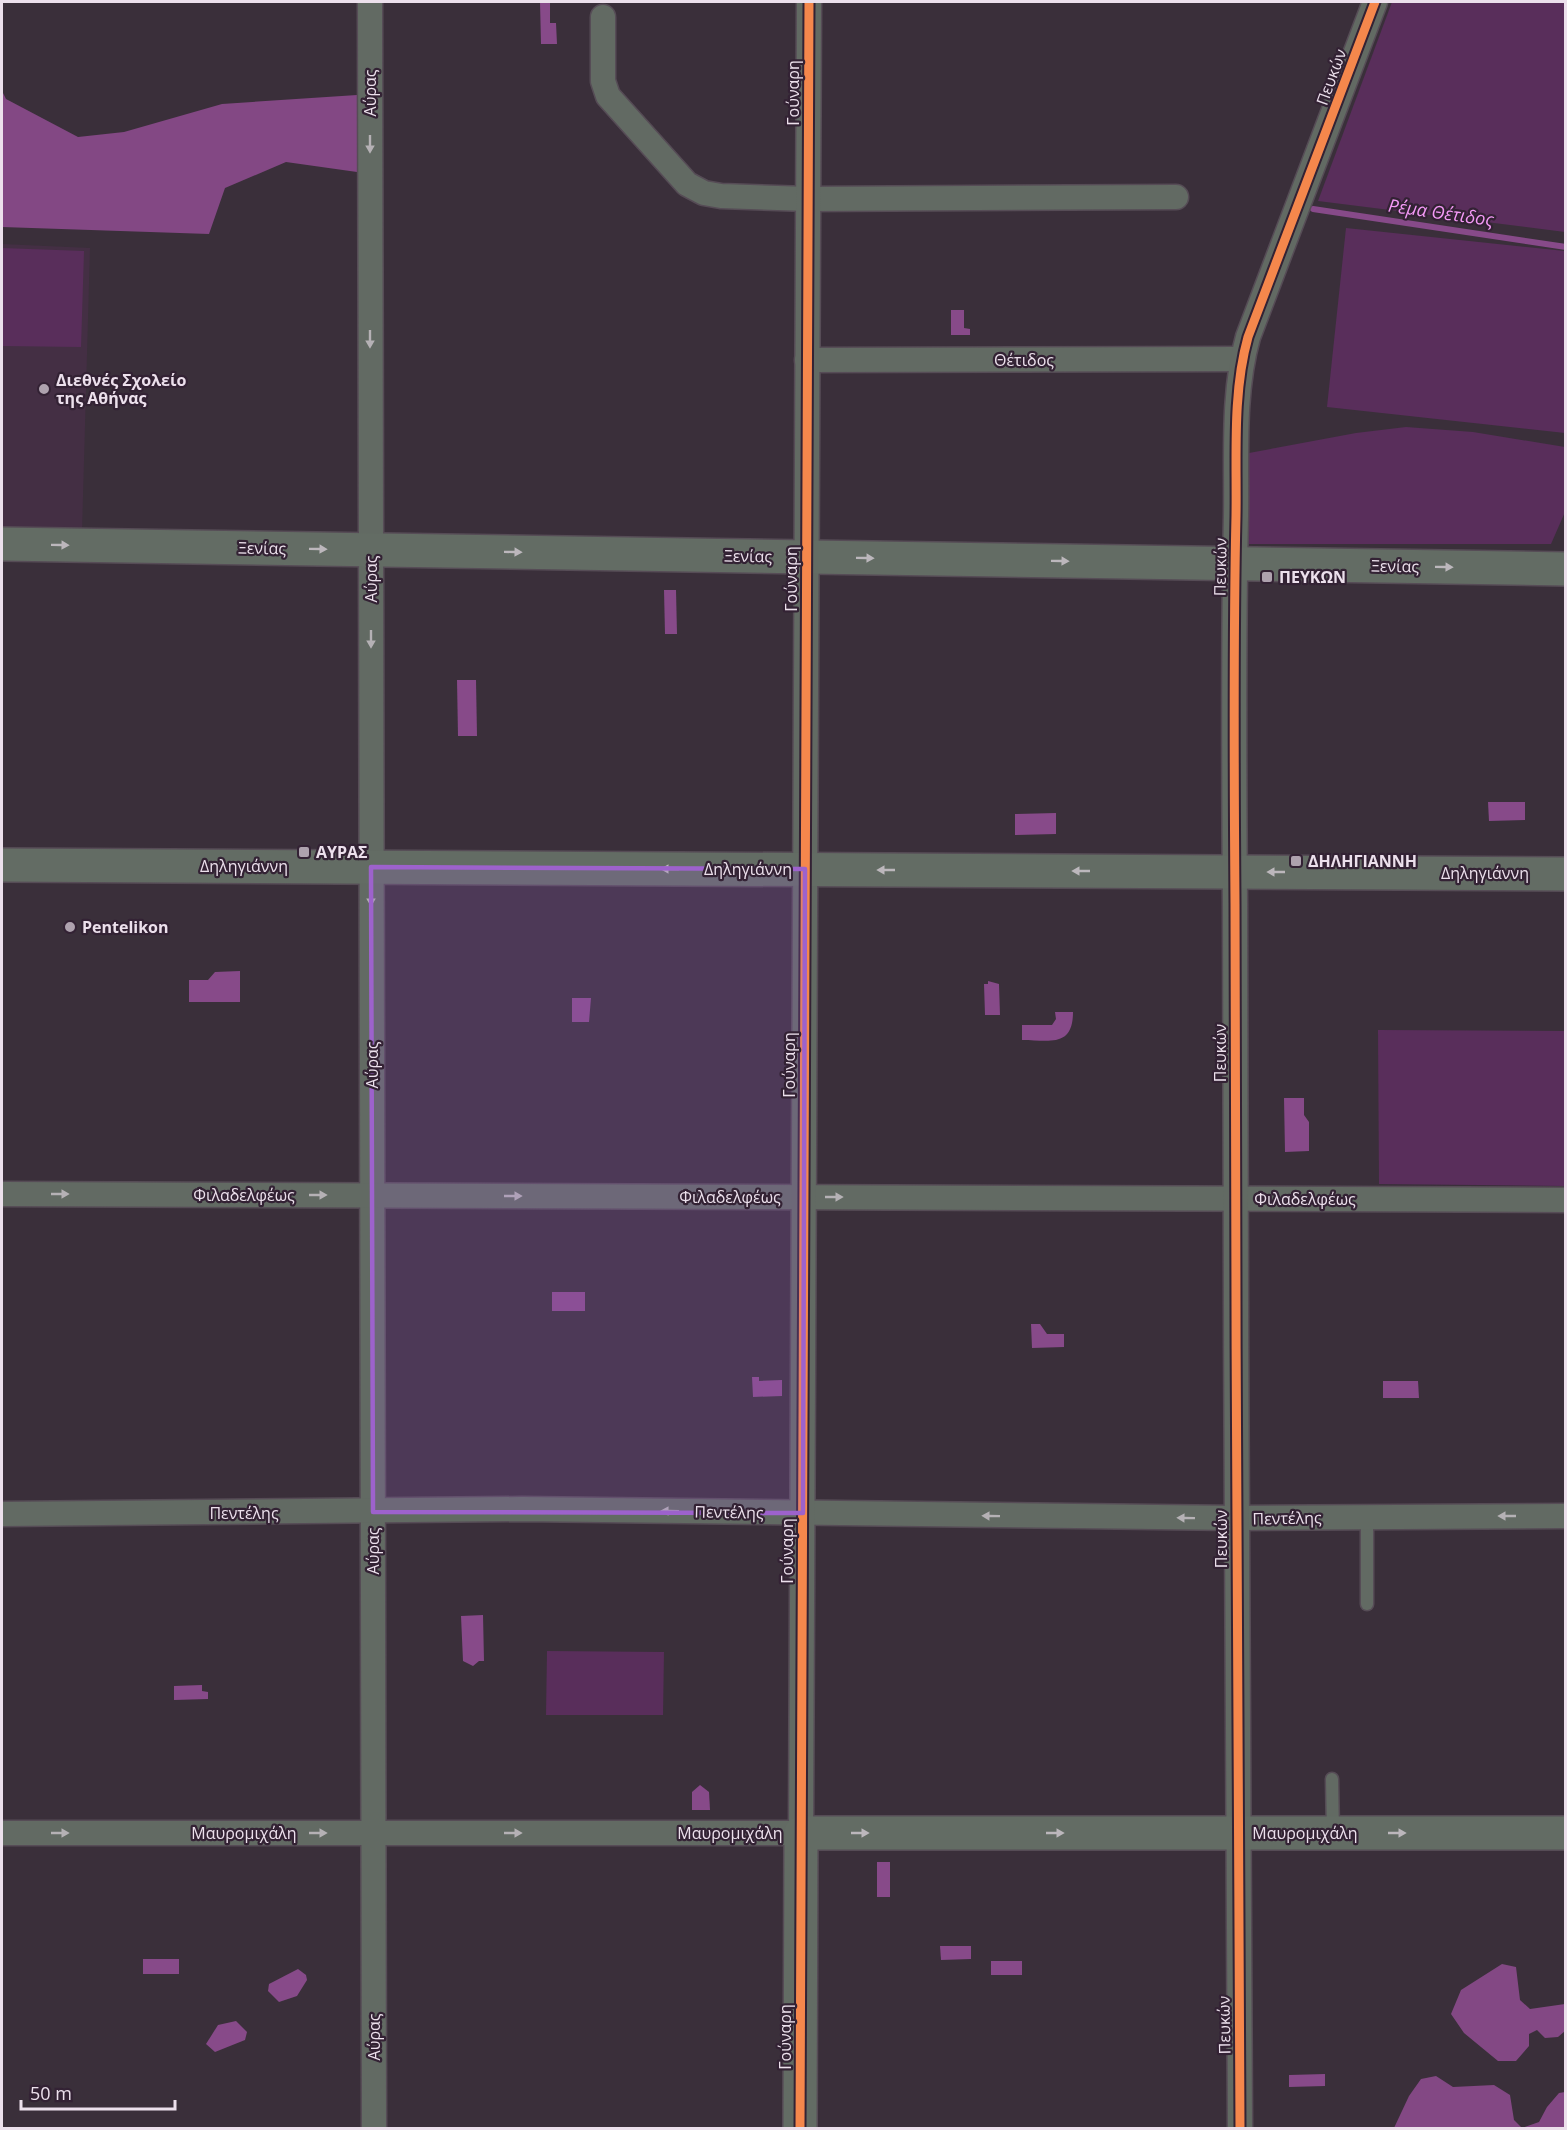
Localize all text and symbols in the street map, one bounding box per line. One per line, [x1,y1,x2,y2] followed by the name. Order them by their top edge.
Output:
[1311,45,1351,108] street label: Πευκών
[782,60,804,126] street label: Γούναρη
[359,69,381,116] street label: Αύρας
[365,134,375,153] one-way arrow
[1387,193,1496,231] water label: Ρέμα Θέτιδος
[365,329,375,348] one-way arrow
[994,349,1054,371] street label: Θέτιδος
[56,369,186,409] place label: Διεθνές Σχολείο της Αθήνας
[37,382,51,396] marker: Διεθνές Σχολείο της Αθήνας
[238,537,286,559] street label: Ξενίας
[1208,537,1232,596] street label: Πευκών
[50,540,69,550] one-way arrow
[308,545,327,554] one-way arrow
[724,545,772,567] street label: Ξενίας
[780,546,802,612] street label: Γούναρη
[503,548,522,557] one-way arrow
[855,553,874,563] one-way arrow
[360,555,382,602] street label: Αύρας
[1371,555,1419,577] street label: Ξενίας
[1050,556,1069,566] one-way arrow
[1434,562,1453,572] one-way arrow
[1279,566,1346,588] place label: ΠΕΥΚΩΝ
[1260,570,1274,584] marker: ΠΕΥΚΩΝ
[366,629,376,648] one-way arrow
[316,841,368,863] place label: ΑΥΡΑΣ
[297,845,311,859] marker: ΑΥΡΑΣ
[1308,850,1417,872] place label: ΔΗΛΗΓΙΑΝΝΗ
[1289,854,1303,868] marker: ΔΗΛΗΓΙΑΝΝΗ
[200,855,288,877] street label: Δηληγιάννη
[704,858,792,880] street label: Δηληγιάννη
[1441,862,1529,884] street label: Δηληγιάννη
[661,864,680,873] one-way arrow
[877,865,896,875] one-way arrow
[1072,866,1091,876] one-way arrow
[1267,867,1286,877] one-way arrow
[366,887,376,906] one-way arrow
[82,916,169,938] place label: Pentelikon
[63,920,77,934] marker: Pentelikon
[1209,1023,1231,1082] street label: Πευκών
[778,1032,800,1098] street label: Γούναρη
[361,1041,383,1088] street label: Αύρας
[193,1184,295,1206] street label: Φιλαδελφέως
[679,1186,781,1208] street label: Φιλαδελφέως
[1254,1188,1356,1210] street label: Φιλαδελφέως
[50,1189,69,1199] one-way arrow
[308,1190,327,1200] one-way arrow
[503,1191,522,1201] one-way arrow
[824,1192,843,1202] one-way arrow
[694,1500,764,1524] street label: Πεντέλης
[209,1502,279,1524] street label: Πεντέλης
[661,1506,680,1516] one-way arrow
[1252,1506,1322,1530] street label: Πεντέλης
[1210,1509,1232,1568] street label: Πευκών
[982,1511,1001,1520] one-way arrow
[1498,1511,1517,1521] one-way arrow
[1177,1513,1196,1523] one-way arrow
[776,1518,798,1584] street label: Γούναρη
[362,1527,384,1574] street label: Αύρας
[191,1822,297,1844] street label: Μαυρομιχάλη
[677,1822,783,1844] street label: Μαυρομιχάλη
[1252,1822,1358,1844] street label: Μαυρομιχάλη
[50,1828,69,1838] one-way arrow
[308,1828,327,1838] one-way arrow
[503,1828,522,1838] one-way arrow
[850,1828,869,1838] one-way arrow
[1045,1828,1064,1838] one-way arrow
[1387,1828,1406,1838] one-way arrow
[1212,1995,1236,2054] street label: Πευκών
[774,2004,796,2070] street label: Γούναρη
[363,2013,385,2060] street label: Αύρας
[21,2073,176,2111] scale bar
[30,2081,72,2105] text: 50 m

